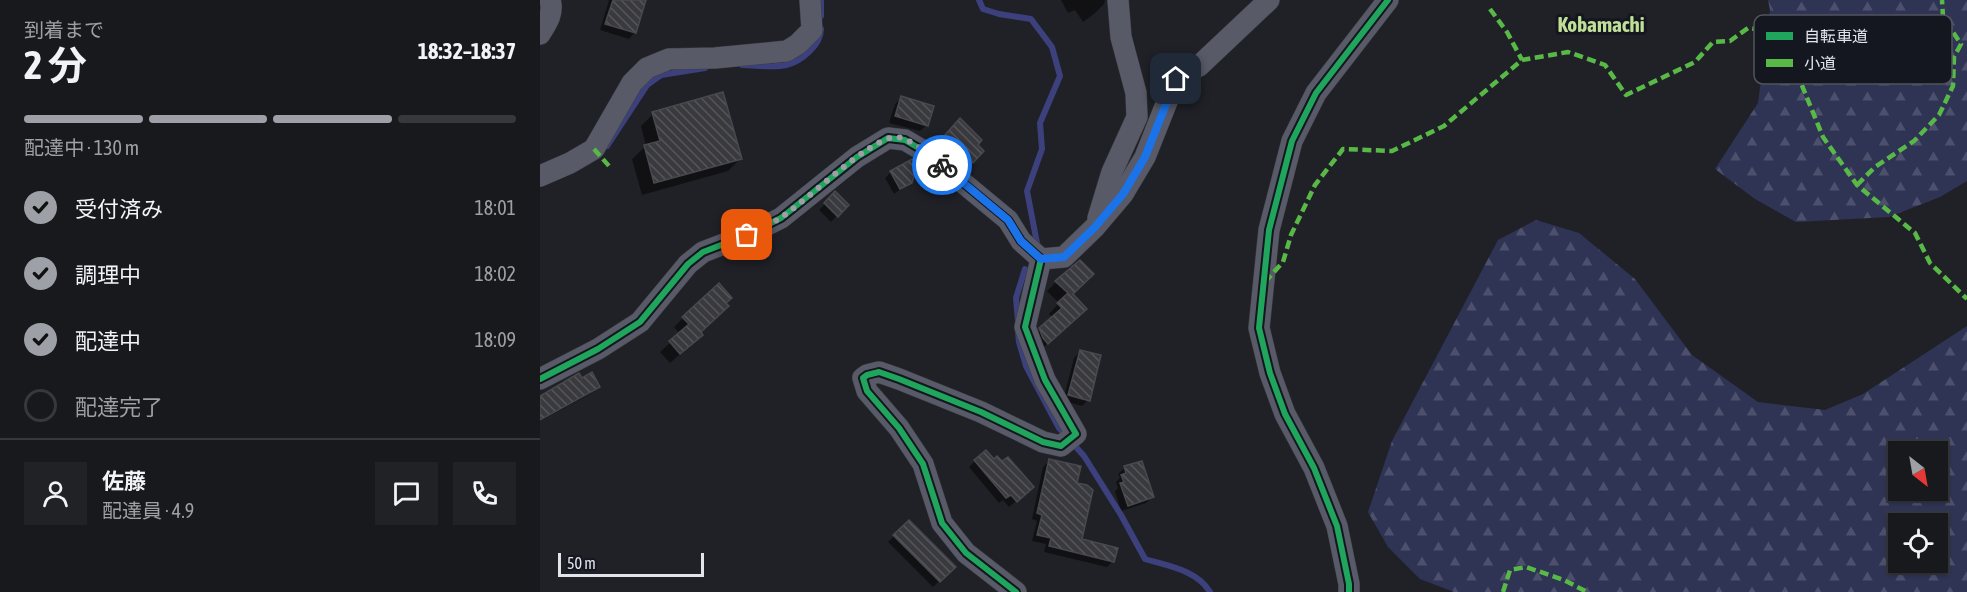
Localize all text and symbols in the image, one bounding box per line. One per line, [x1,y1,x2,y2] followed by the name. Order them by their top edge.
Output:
[1557,12,1645,36] district label: Kobamachi
[1754,15,1952,84] legend
[24,18,104,41] text: 到着まで
[1804,27,1868,45] text: 自転車道
[418,38,516,64] text: 18:32–18:37
[24,43,87,87] text: 2 分
[1150,53,1201,104] pin
[1804,54,1836,72] text: 小道
[1159,62,1192,95] icon: home
[912,135,972,195] courier
[24,136,139,159] text: 配達中 · 130 m
[926,149,959,182] icon: bike
[24,191,57,224] icon: check
[75,196,163,222] text: 受付済み
[474,196,516,219] text: 18:01
[721,209,772,260] pin
[730,218,763,251] icon: bag
[24,257,57,290] icon: check
[75,262,141,288] text: 調理中
[474,262,516,285] text: 18:02
[24,323,57,356] icon: check
[75,328,141,354] text: 配達中
[474,328,516,351] text: 18:09
[75,394,163,420] text: 配達完了
[1888,441,1948,501] north arrow
[1888,441,1948,573] map controls
[24,462,87,525] button: person
[375,462,438,525] button: chat
[453,462,516,525] button: phone
[102,468,146,494] text: 佐藤
[102,499,194,522] text: 配達員 · 4.9
[1888,513,1948,573] button: locate
[558,550,704,578] scale bar
[567,554,596,572] text: 50 m

